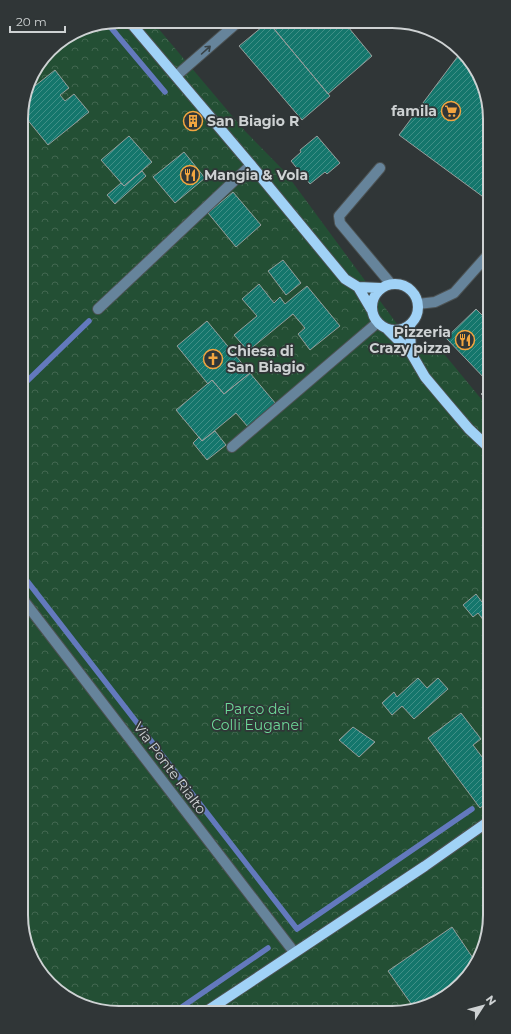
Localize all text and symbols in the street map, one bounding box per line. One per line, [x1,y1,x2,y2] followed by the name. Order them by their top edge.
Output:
[10,8,65,34] scale bar
[16,14,47,29] text: 20 m
[200,46,210,55] one-way arrow
[440,100,462,122] supermarket icon: famila
[391,102,437,120] place label: famila
[182,110,204,132] building icon: San Biagio R
[207,112,299,130] place label: San Biagio R
[179,164,201,186] restaurant icon: Mangia & Vola
[204,166,308,184] place label: Mangia & Vola
[369,323,451,357] place label: Pizzeria Crazy pizza
[454,329,476,351] restaurant icon: Pizzeria Crazy pizza
[227,342,305,376] place label: Chiesa di San Biagio
[202,348,224,370] church icon: Chiesa di San Biagio
[211,700,303,734] park label: Parco dei Colli Euganei
[129,718,211,818] street label: Via Ponte Rialto
[463,986,503,1026] north arrow
[483,992,499,1008] text: N

